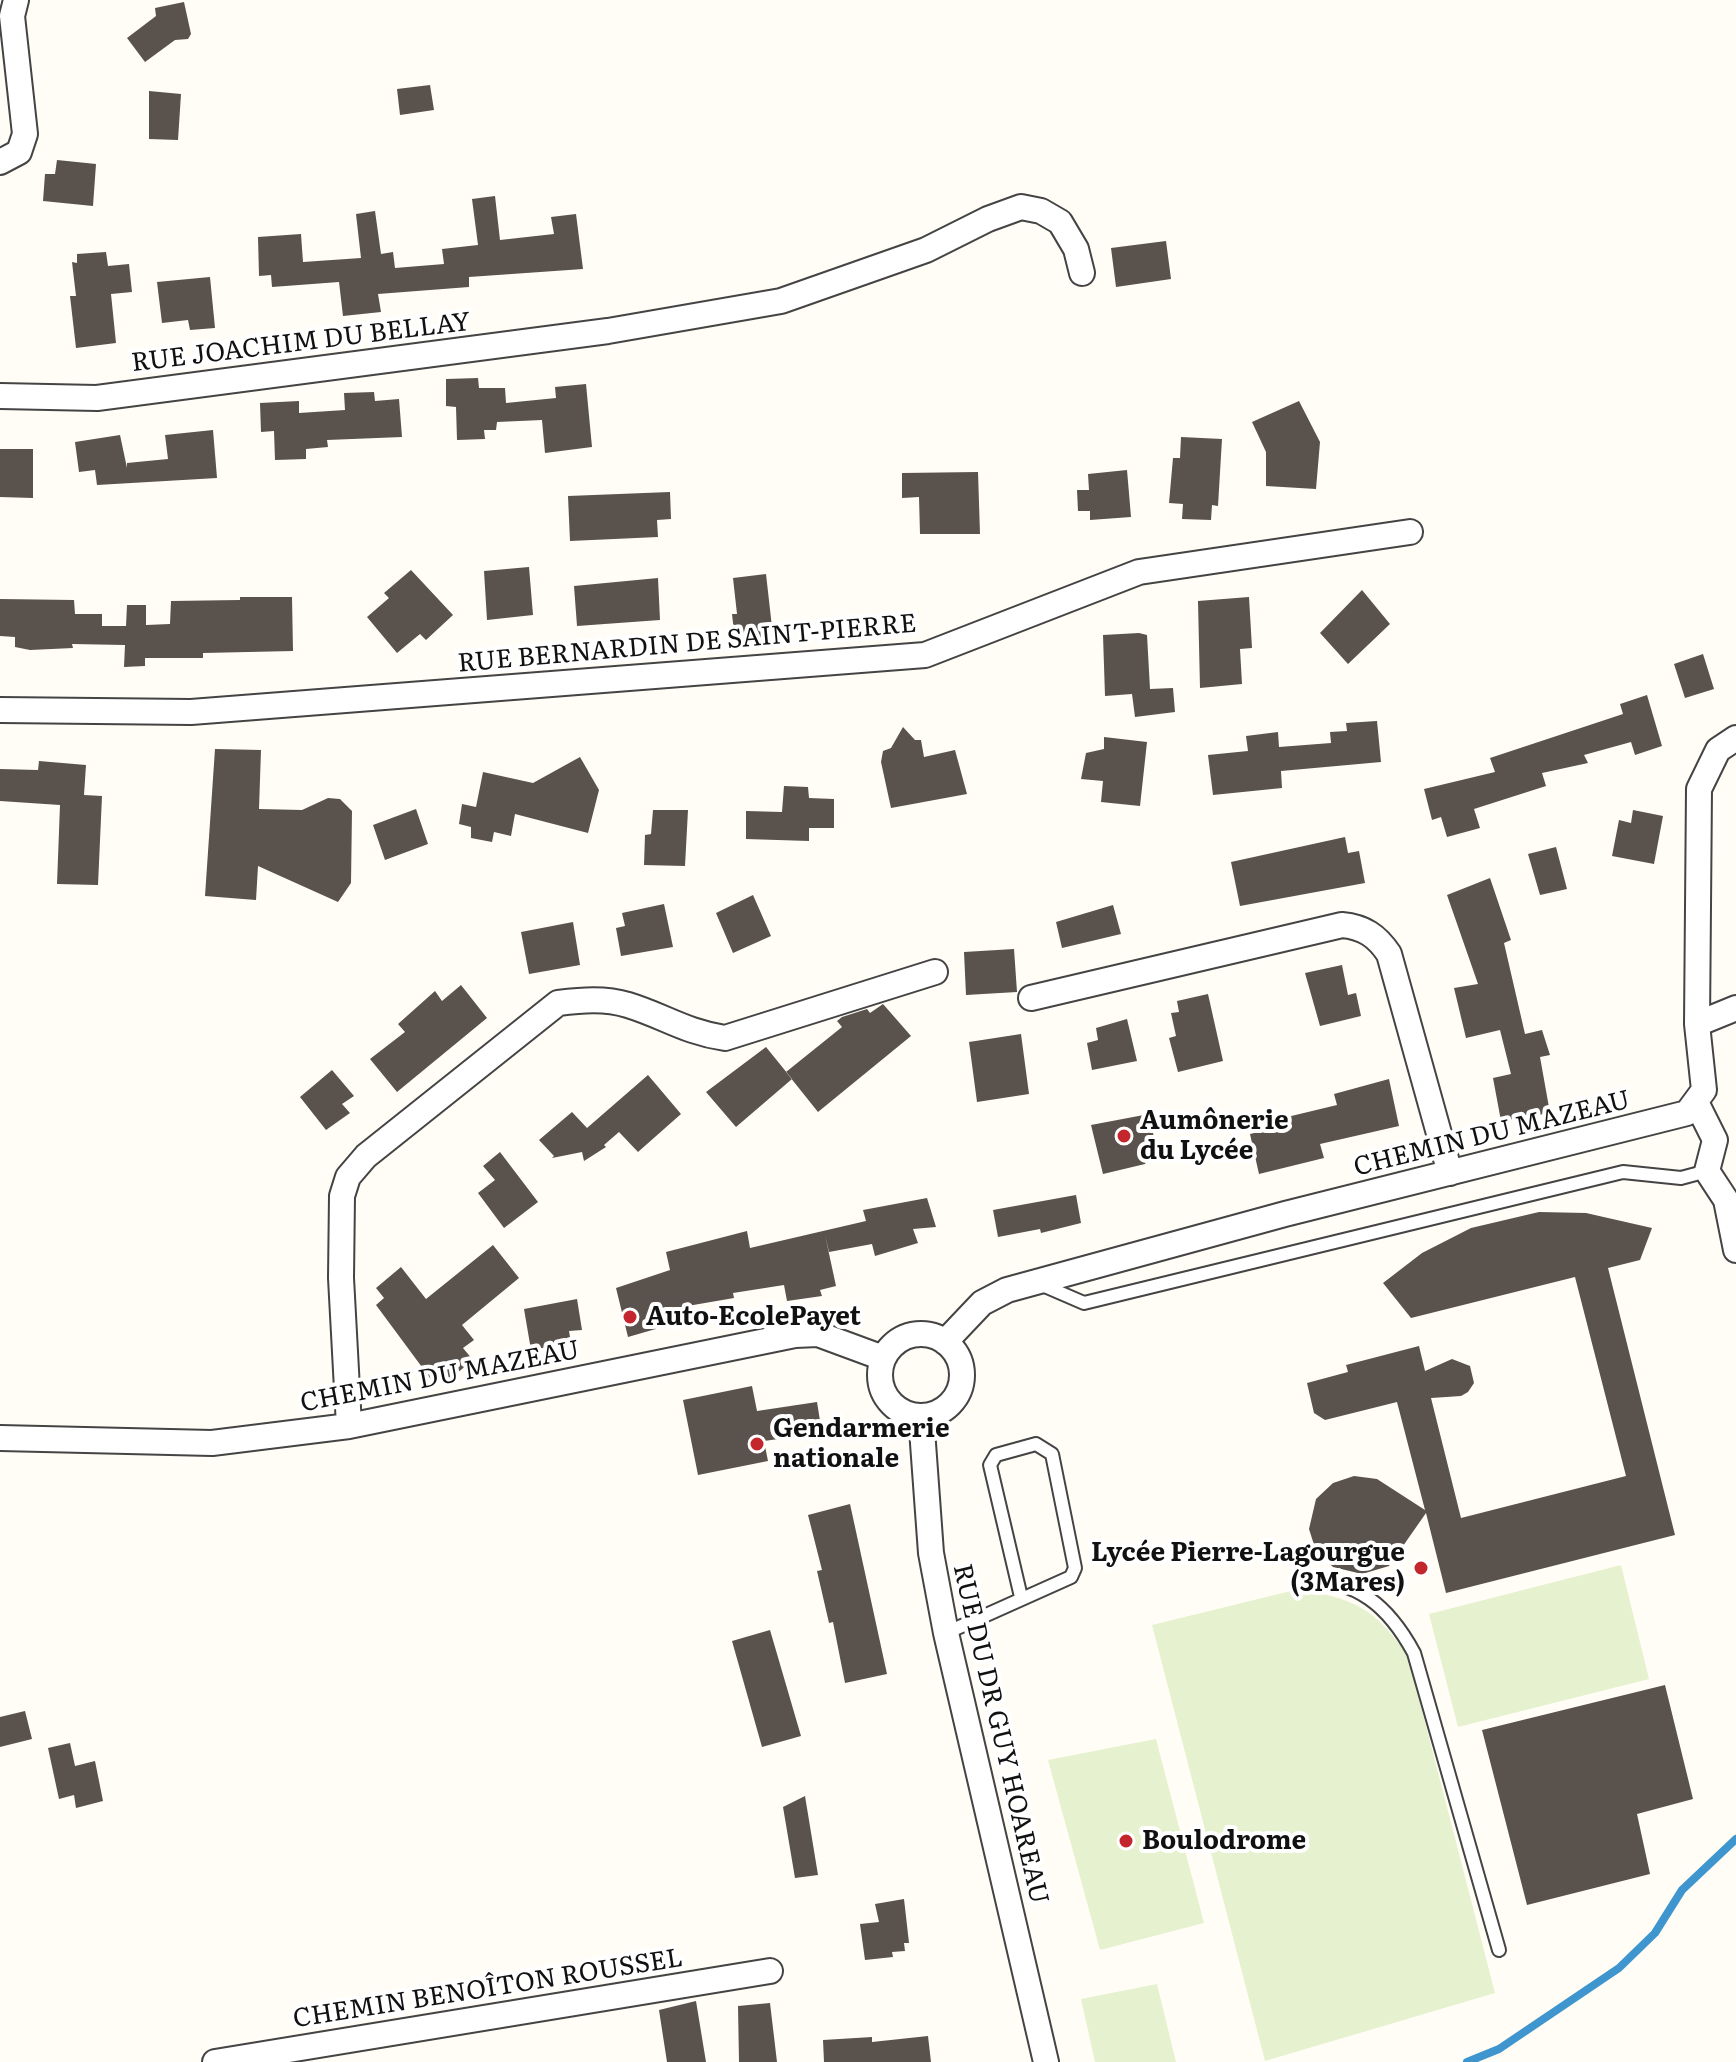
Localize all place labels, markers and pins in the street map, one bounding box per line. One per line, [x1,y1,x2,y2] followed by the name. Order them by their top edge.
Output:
[1140,1105,1289,1166] place label: Aumônerie du Lycée
[1115,1127,1133,1145] marker: Aumônerie du Lycée
[646,1301,861,1333] place label: Auto-EcolePayet
[621,1308,639,1326] marker: Auto-EcolePayet
[773,1413,950,1474] place label: Gendarmerie nationale
[748,1435,766,1453] marker: Gendarmerie nationale
[1091,1537,1405,1598] place label: Lycée Pierre-Lagourgue (3Mares)
[1412,1559,1430,1577] marker: Lycée Pierre-Lagourgue (3Mares)
[1142,1825,1306,1857] place label: Boulodrome
[1117,1832,1135,1850] marker: Boulodrome

